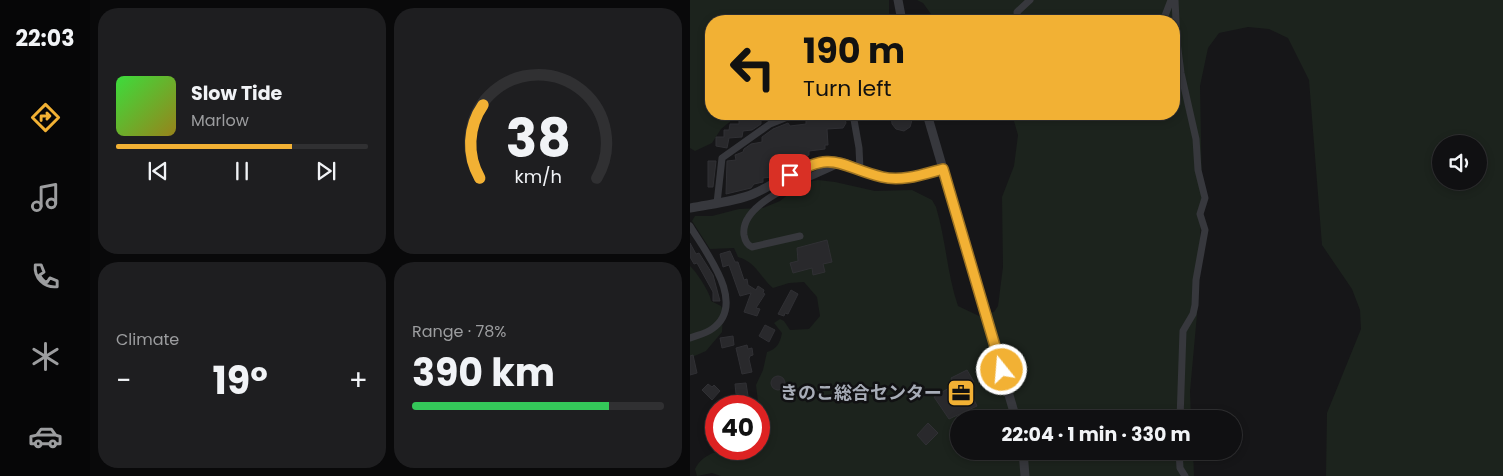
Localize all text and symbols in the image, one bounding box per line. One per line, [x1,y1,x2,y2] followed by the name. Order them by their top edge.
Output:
[15,23,75,54] text: 22:03
[803,26,905,75] text: 190 m
[720,35,785,100] icon: left
[803,73,891,104] text: Turn left
[191,80,282,107] text: Slow Tide
[28,100,63,135] icon: directions
[505,102,571,175] text: 38
[191,109,249,132] text: Marlow
[1432,135,1487,190] map controls
[1432,135,1487,190] button: sound
[769,154,811,196] pin
[144,157,172,185] icon: previous
[228,157,256,185] icon: pause
[312,157,340,185] icon: next
[776,161,804,189] icon: arrive
[514,164,562,189] text: km/h
[28,180,63,215] icon: music
[28,259,63,294] icon: phone
[412,320,506,343] text: Range · 78%
[116,328,179,351] text: Climate
[28,339,63,374] icon: climate
[975,343,1027,395] position arrow
[412,346,555,399] text: 390 km
[213,354,268,407] text: 19°
[116,361,131,400] text: −
[349,361,368,400] text: +
[946,378,976,408] office icon: きのこ総合センター
[780,380,942,405] place label: きのこ総合センター
[705,395,770,460] speed limit sign: 40
[28,419,63,454] icon: car
[1001,421,1191,448] text: 22:04 · 1 min · 330 m

